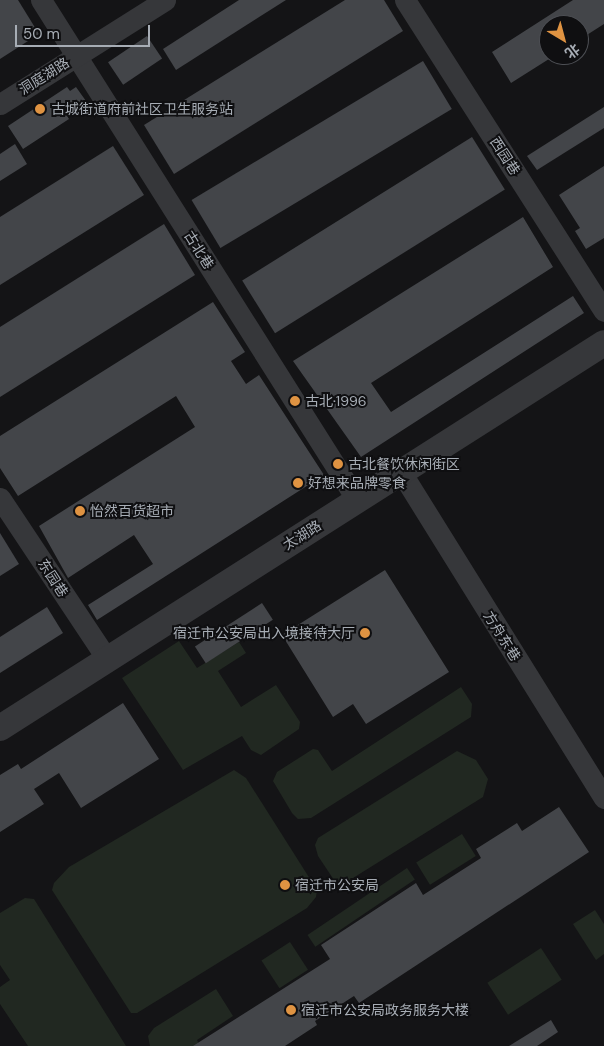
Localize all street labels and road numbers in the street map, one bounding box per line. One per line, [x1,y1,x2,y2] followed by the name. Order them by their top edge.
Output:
[16,54,72,98] street label: 洞庭湖路
[487,134,523,178] street label: 西园巷
[181,228,217,272] street label: 古北巷
[280,517,324,553] street label: 太湖路
[35,556,71,600] street label: 东园巷
[480,608,524,664] street label: 方舟东巷

